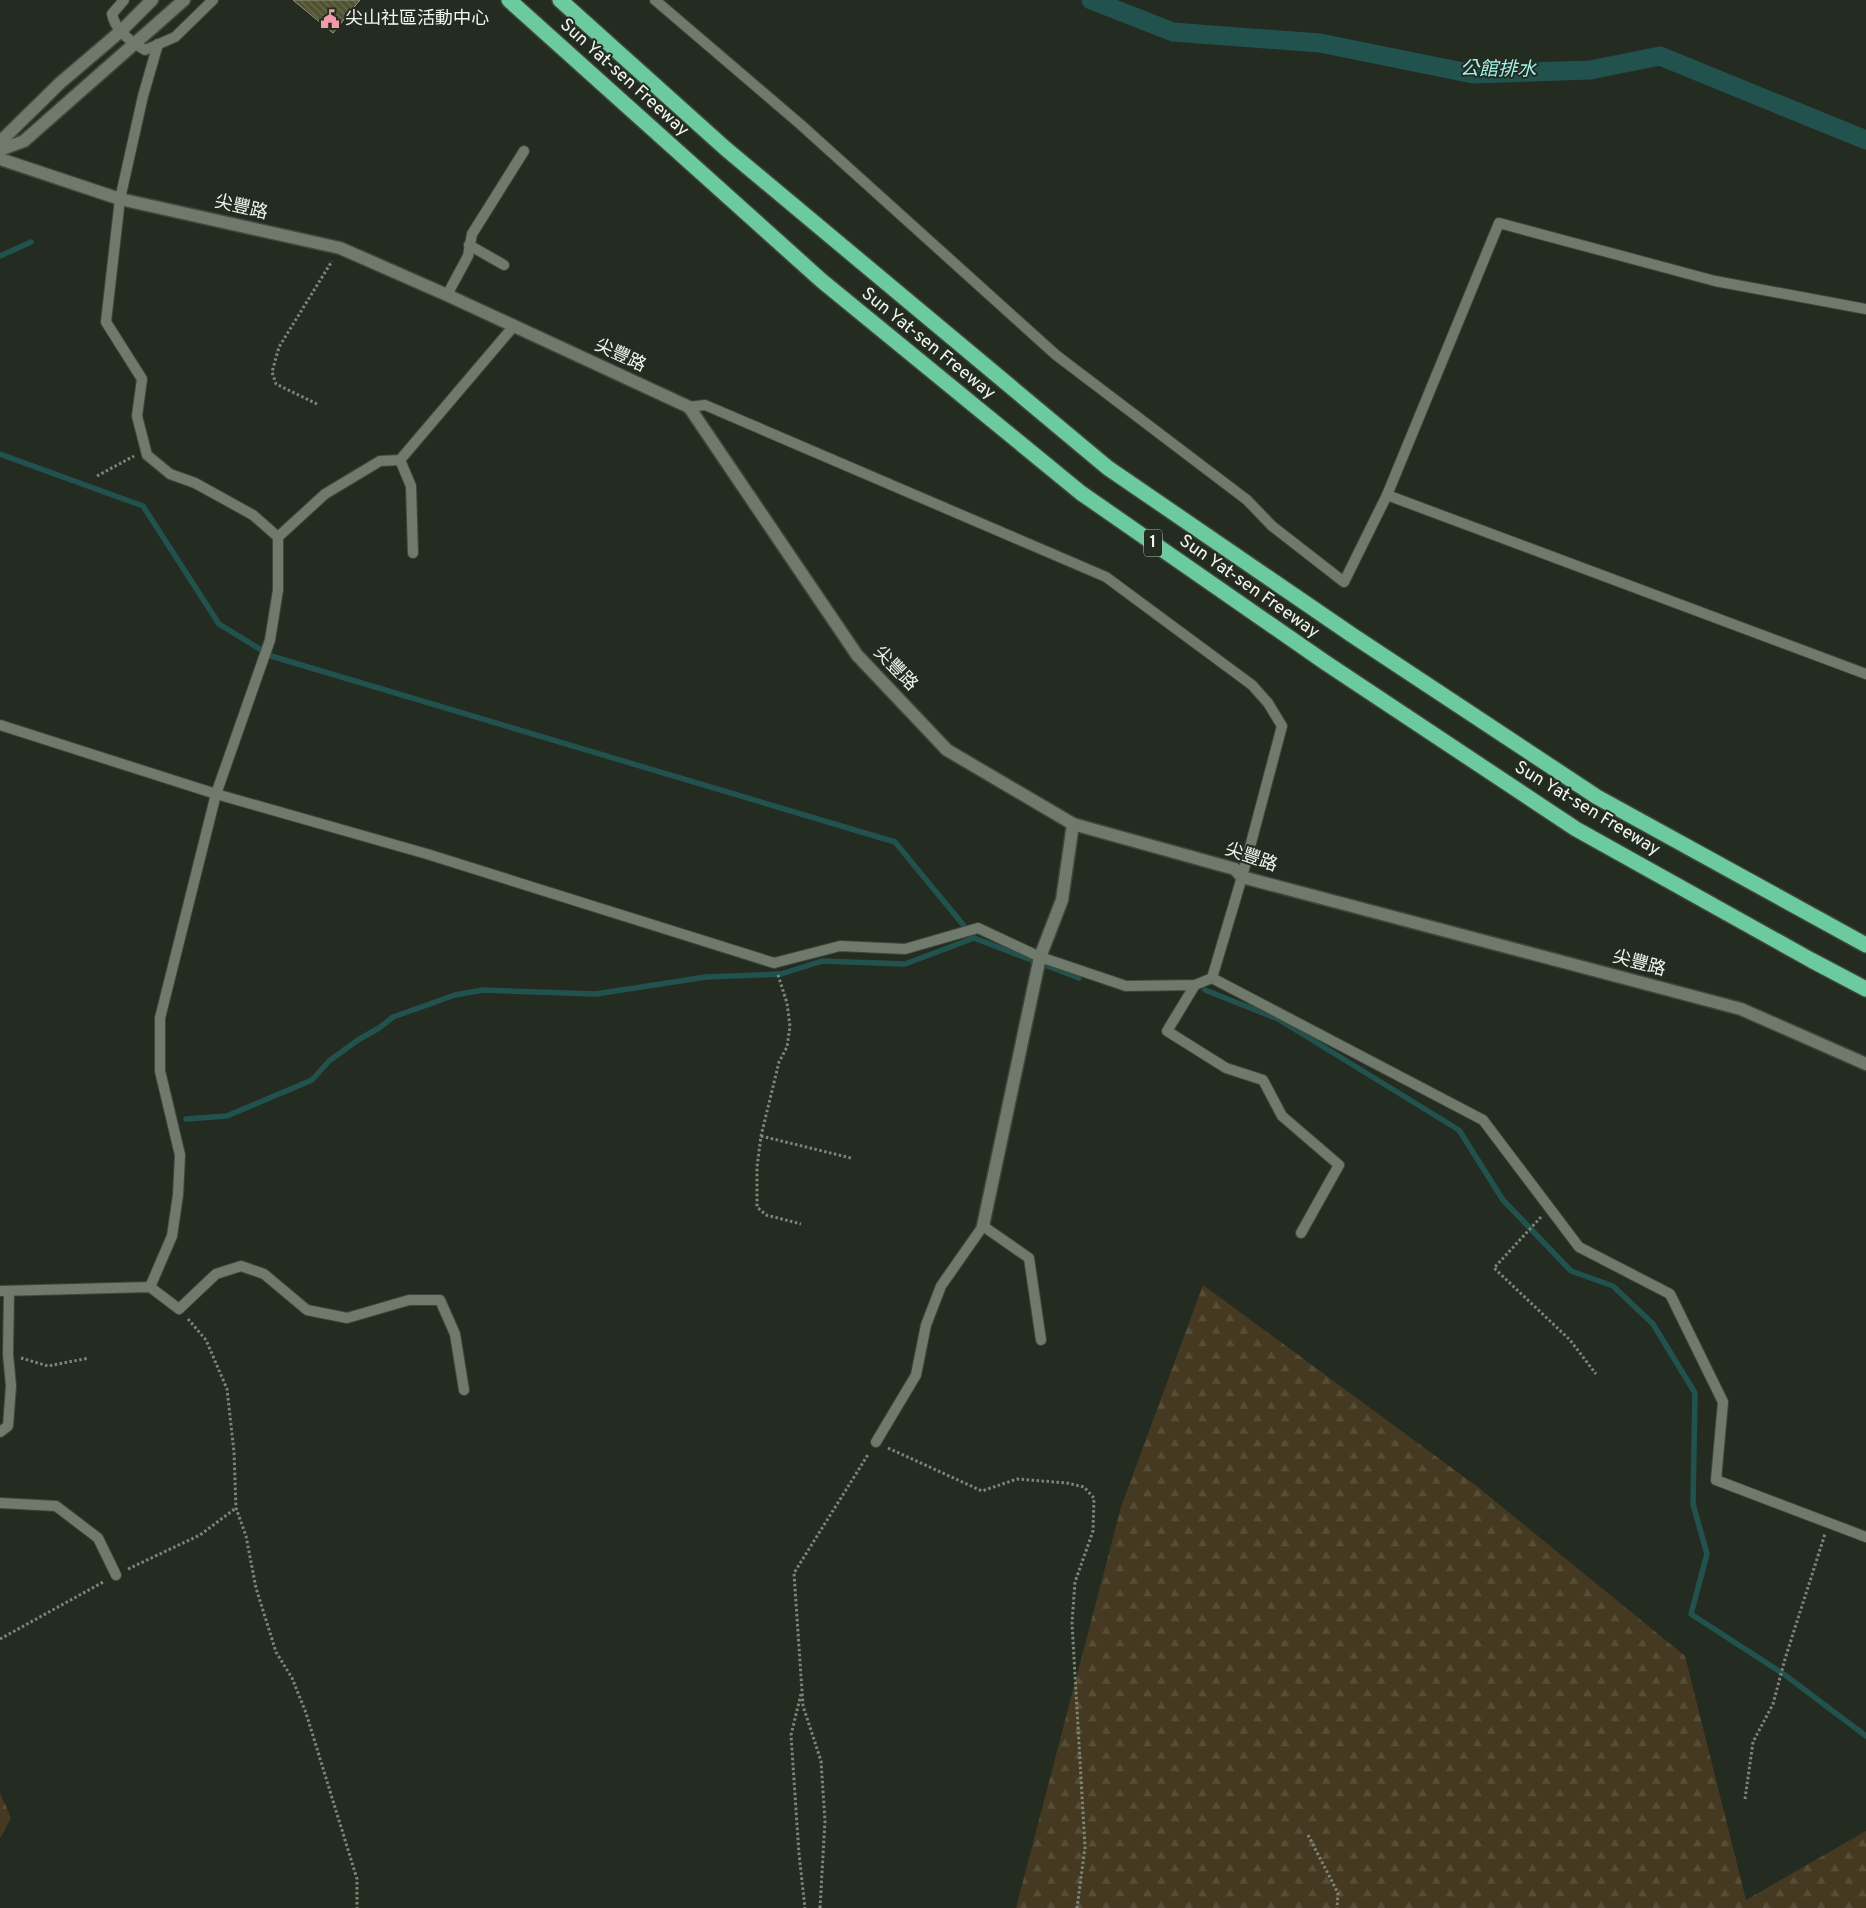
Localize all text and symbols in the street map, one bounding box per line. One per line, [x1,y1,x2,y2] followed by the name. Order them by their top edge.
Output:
[319,8,341,30] public building icon: 尖山社區活動中心
[345,8,489,31] place label: 尖山社區活動中心
[555,14,693,142] street label: Sun Yat-sen Freeway
[1460,57,1537,83] water label: 公館排水
[212,191,270,225] street label: 尖豐路
[856,283,1000,405] street label: Sun Yat-sen Freeway
[591,334,649,378] street label: 尖豐路
[1144,530,1162,556] road number: 1
[1174,530,1324,644] street label: Sun Yat-sen Freeway
[868,642,922,696] street label: 尖豐路
[1510,756,1664,862] street label: Sun Yat-sen Freeway
[1222,838,1280,878] street label: 尖豐路
[1610,946,1668,982] street label: 尖豐路

